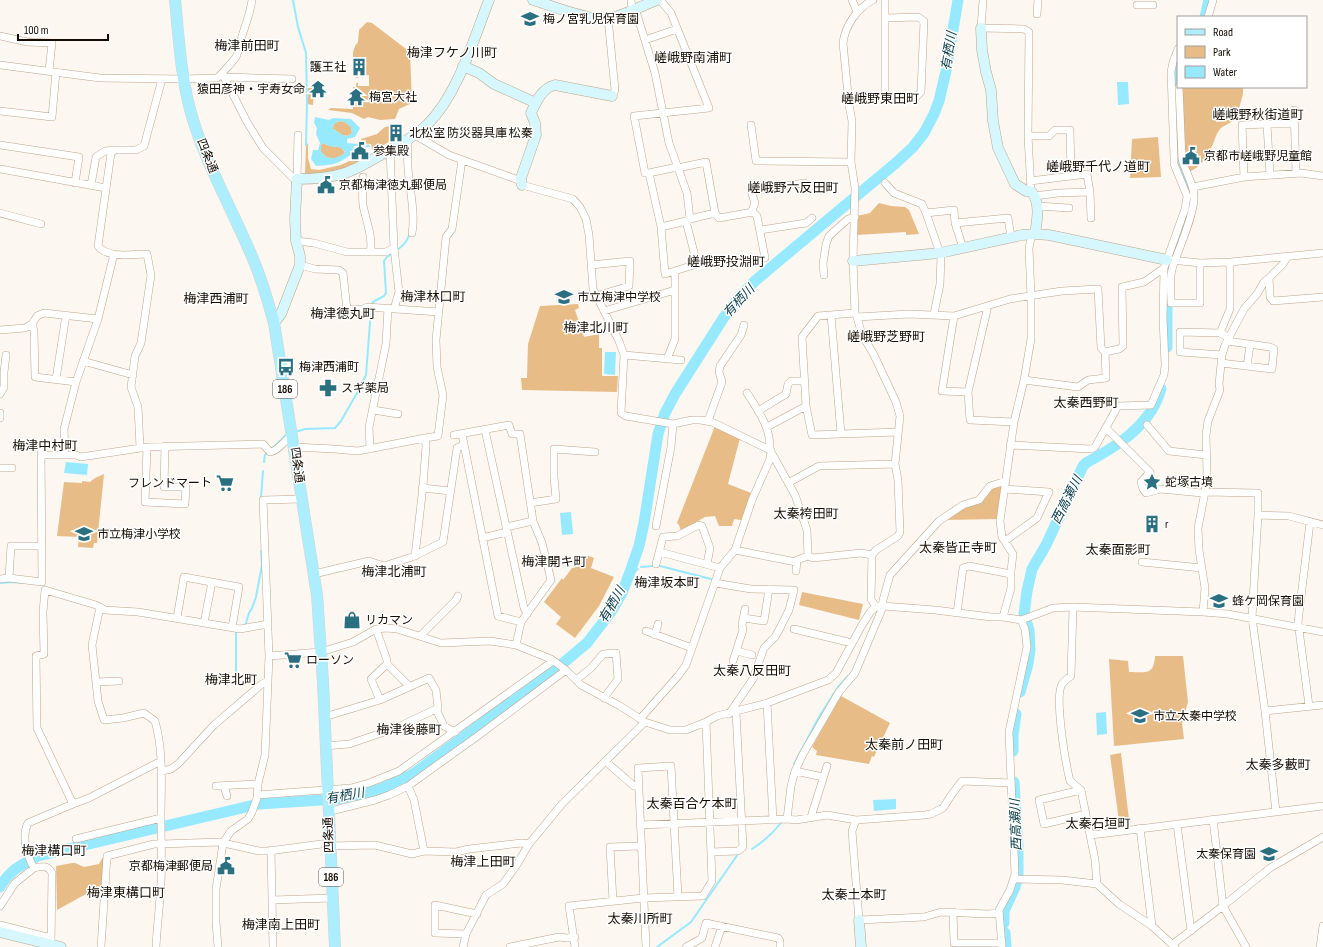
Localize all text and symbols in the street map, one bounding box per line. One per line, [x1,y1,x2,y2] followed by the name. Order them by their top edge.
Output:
[520,9,540,29] school or university icon: 梅ノ宮乳児保育園
[543,12,639,27] place label: 梅ノ宮乳児保育園
[18,16,108,42] scale bar
[1177,16,1307,88] legend
[24,23,49,38] text: 100 m
[1213,25,1233,40] text: Road
[938,29,960,72] water label: 有栖川
[214,38,280,54] district label: 梅津前田町
[407,45,497,61] district label: 梅津フケノ川町
[1213,45,1231,60] text: Park
[654,50,732,66] district label: 嵯峨野南浦町
[349,57,369,77] building icon: 護王社
[310,60,346,75] place label: 護王社
[1213,65,1237,80] text: Water
[308,79,328,99] temple icon: 猿田彦神・宇寿女命
[197,82,305,97] place label: 猿田彦神・宇寿女命
[346,87,366,107] temple icon: 梅宮大社
[369,90,417,105] place label: 梅宮大社
[841,91,919,107] district label: 嵯峨野東田町
[1212,107,1304,123] district label: 嵯峨野秋街道町
[386,123,406,143] building icon: 北松室 防災器具庫 松秦
[409,126,533,141] place label: 北松室 防災器具庫 松秦
[193,136,221,176] street label: 四条通
[350,141,370,161] public building icon: 参集殿
[373,144,409,159] place label: 参集殿
[1181,146,1201,166] public building icon: 京都市嵯峨野児童館
[1204,149,1312,164] place label: 京都市嵯峨野児童館
[1046,159,1150,175] district label: 嵯峨野千代ノ道町
[316,175,336,195] public building icon: 京都梅津徳丸郵便局
[339,178,447,193] place label: 京都梅津徳丸郵便局
[747,180,839,196] district label: 嵯峨野六反田町
[687,254,765,270] district label: 嵯峨野投淵町
[720,280,760,321] water label: 有栖川
[554,287,574,307] school or university icon: 市立梅津中学校
[400,289,466,305] district label: 梅津林口町
[577,290,661,305] place label: 市立梅津中学校
[183,291,249,307] district label: 梅津西浦町
[310,306,376,322] district label: 梅津徳丸町
[563,320,629,336] district label: 梅津北川町
[847,329,925,345] district label: 嵯峨野芝野町
[276,357,296,377] bus stop icon: 梅津西浦町
[299,360,359,375] place label: 梅津西浦町
[318,378,338,398] pharmacy icon: スギ薬局
[273,380,297,398] road number: 186
[341,381,389,396] place label: スギ薬局
[1053,395,1119,411] district label: 太秦西野町
[12,438,78,454] district label: 梅津中村町
[287,446,307,484] street label: 四条通
[1048,471,1087,527] water label: 西高瀬川
[1142,472,1162,492] place icon: 蛇塚古墳
[215,473,235,493] supermarket icon: フレンドマート
[1165,475,1213,490] place label: 蛇塚古墳
[128,476,212,491] place label: フレンドマート
[773,506,839,522] district label: 太秦袴田町
[1142,514,1162,534] building icon: r
[1165,517,1169,532] place label: r
[74,524,94,544] school or university icon: 市立梅津小学校
[97,527,181,542] place label: 市立梅津小学校
[919,540,997,556] district label: 太秦皆正寺町
[1085,542,1151,558] district label: 太秦面影町
[521,554,587,570] district label: 梅津開キ町
[361,564,427,580] district label: 梅津北浦町
[634,575,700,591] district label: 梅津坂本町
[595,582,630,626] water label: 有栖川
[1209,591,1229,611] school or university icon: 蜂ケ岡保育園
[1232,594,1304,609] place label: 蜂ケ岡保育園
[342,610,362,630] shop icon: リカマン
[365,613,413,628] place label: リカマン
[283,650,303,670] supermarket icon: ローソン
[306,653,354,668] place label: ローソン
[713,663,791,679] district label: 太秦八反田町
[205,672,257,688] district label: 梅津北町
[1130,706,1150,726] school or university icon: 市立太秦中学校
[1153,709,1237,724] place label: 市立太秦中学校
[376,722,442,738] district label: 梅津後藤町
[865,737,943,753] district label: 太秦前ノ田町
[1245,757,1311,773] district label: 太秦多藪町
[324,784,368,807] water label: 有栖川
[646,796,738,812] district label: 太秦百合ケ本町
[1007,797,1025,851] water label: 西高瀬川
[1065,816,1131,832] district label: 太秦石垣町
[321,817,337,853] street label: 四条通
[21,843,87,859] district label: 梅津構口町
[1259,844,1279,864] school or university icon: 太秦保育園
[1196,847,1256,862] place label: 太秦保育園
[450,854,516,870] district label: 梅津上田町
[216,856,236,876] public building icon: 京都梅津郵便局
[129,859,213,874] place label: 京都梅津郵便局
[319,868,343,886] road number: 186
[87,885,165,901] district label: 梅津東構口町
[821,887,887,903] district label: 太秦土本町
[607,911,673,927] district label: 太秦川所町
[242,917,320,933] district label: 梅津南上田町

